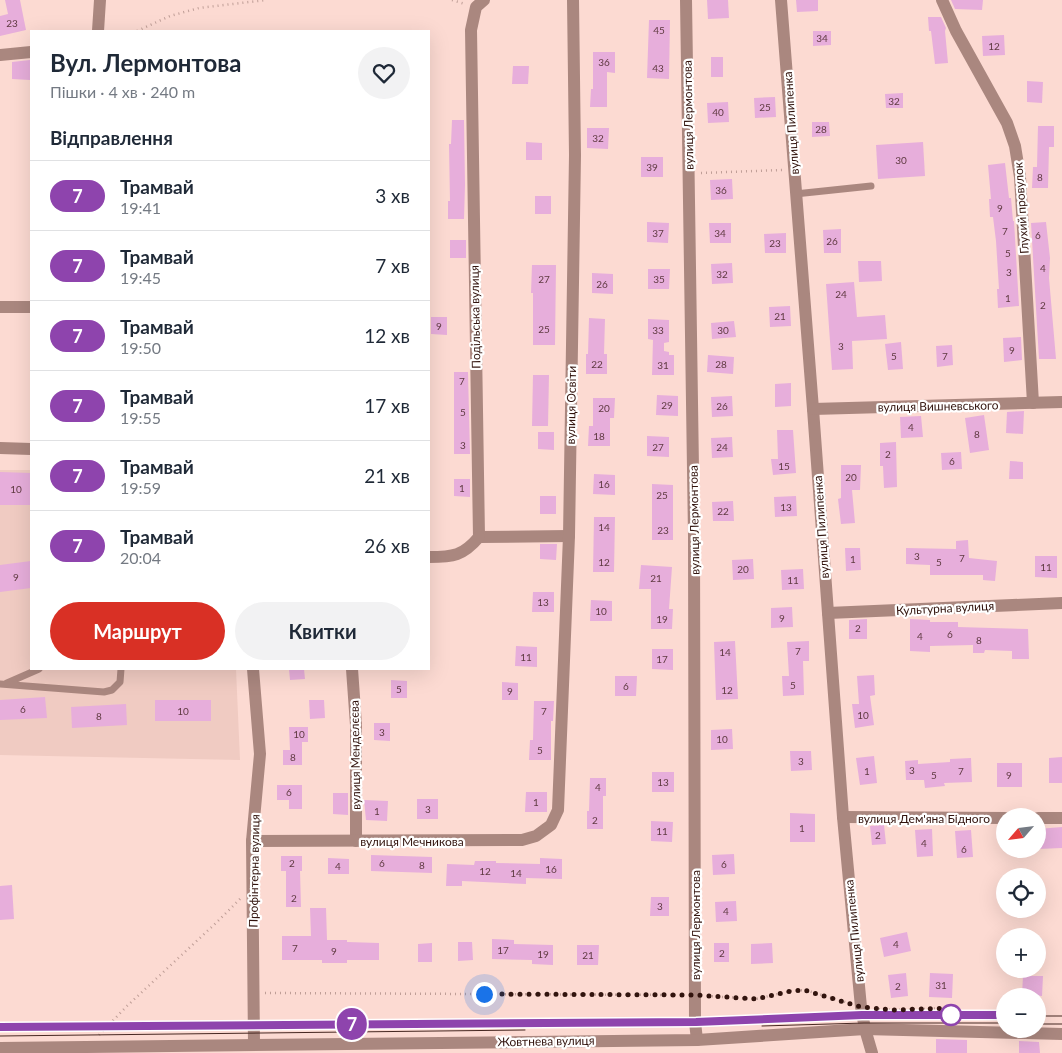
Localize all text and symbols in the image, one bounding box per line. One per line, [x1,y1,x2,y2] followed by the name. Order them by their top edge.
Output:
[6,17,18,29] house number: 23
[653,24,665,36] house number: 45
[816,32,828,44] house number: 34
[988,40,1000,52] house number: 12
[358,47,410,99] button: heart
[50,48,241,77] text: Вул. Лермонтова
[598,56,610,68] house number: 36
[680,60,696,170] street label: вулиця Лермонтова
[652,62,664,74] house number: 43
[780,71,802,175] street label: вулиця Пилипенка
[50,82,195,101] text: Пішки · 4 хв · 240 m
[888,95,900,107] house number: 32
[759,101,771,113] house number: 25
[712,106,724,118] house number: 40
[815,123,827,135] house number: 28
[50,126,173,149] text: Відправлення
[592,132,604,144] house number: 32
[895,154,907,166] house number: 30
[646,161,658,173] house number: 39
[1010,161,1032,254] street label: Глухий провулок
[1037,171,1043,183] house number: 8
[120,175,194,198] text: Трамвай
[375,184,410,207] text: 3 хв
[715,184,727,196] house number: 36
[72,185,83,207] text: 7
[120,198,161,217] text: 19:41
[997,202,1003,214] house number: 9
[1002,225,1008,237] house number: 7
[652,227,664,239] house number: 37
[714,227,726,239] house number: 34
[1035,229,1041,241] house number: 6
[826,235,838,247] house number: 26
[769,237,781,249] house number: 23
[120,245,194,268] text: Трамвай
[1005,247,1011,259] house number: 5
[375,254,410,277] text: 7 хв
[72,255,83,277] text: 7
[1040,262,1046,274] house number: 4
[467,265,483,369] street label: Подільська вулиця
[1006,266,1012,278] house number: 3
[120,268,161,287] text: 19:45
[716,268,728,280] house number: 32
[538,273,550,285] house number: 27
[653,273,665,285] house number: 35
[596,278,608,290] house number: 26
[835,288,847,300] house number: 24
[1005,292,1011,304] house number: 1
[1040,299,1046,311] house number: 2
[774,310,786,322] house number: 21
[120,315,194,338] text: Трамвай
[436,320,442,332] house number: 9
[538,323,550,335] house number: 25
[364,324,410,347] text: 12 хв
[652,324,664,336] house number: 33
[717,324,729,336] house number: 30
[72,325,83,347] text: 7
[120,338,161,357] text: 19:50
[838,340,844,352] house number: 3
[1009,344,1015,356] house number: 9
[891,350,897,362] house number: 5
[942,350,948,362] house number: 7
[591,358,603,370] house number: 22
[715,358,727,370] house number: 28
[657,359,669,371] house number: 31
[563,365,579,444] street label: вулиця Освіти
[459,375,465,387] house number: 7
[120,385,194,408] text: Трамвай
[364,394,410,417] text: 17 хв
[72,395,83,417] text: 7
[877,397,999,415] street label: вулиця Вишневського
[661,399,673,411] house number: 29
[716,400,728,412] house number: 26
[598,402,610,414] house number: 20
[460,406,466,418] house number: 5
[120,408,161,427] text: 19:55
[908,421,914,433] house number: 4
[974,428,980,440] house number: 8
[593,430,605,442] house number: 18
[460,439,466,451] house number: 3
[652,441,664,453] house number: 27
[716,441,728,453] house number: 24
[885,448,891,460] house number: 2
[120,455,194,478] text: Трамвай
[949,455,955,467] house number: 6
[778,460,790,472] house number: 15
[364,464,410,487] text: 21 хв
[72,465,83,487] text: 7
[686,465,702,575] street label: вулиця Лермонтова
[845,471,857,483] house number: 20
[810,475,832,579] street label: вулиця Пилипенка
[120,478,161,497] text: 19:59
[598,478,610,490] house number: 16
[459,482,465,494] house number: 1
[10,483,22,495] house number: 10
[656,489,668,501] house number: 25
[780,501,792,513] house number: 13
[717,505,729,517] house number: 22
[598,521,610,533] house number: 14
[657,524,669,536] house number: 23
[120,525,194,548] text: Трамвай
[364,534,410,557] text: 26 хв
[72,535,83,557] text: 7
[120,548,161,567] text: 20:04
[914,550,920,562] house number: 3
[959,552,965,564] house number: 7
[850,553,856,565] house number: 1
[598,556,610,568] house number: 12
[936,556,942,568] house number: 5
[1040,561,1052,573] house number: 11
[737,563,749,575] house number: 20
[13,571,19,583] house number: 9
[650,572,662,584] house number: 21
[787,574,799,586] house number: 11
[537,596,549,608] house number: 13
[896,598,995,618] street label: Культурна вулиця
[50,602,225,660] button: Маршрут
[235,602,410,660] button: Квитки
[595,605,607,617] house number: 10
[779,612,785,624] house number: 9
[656,613,668,625] house number: 19
[855,622,861,634] house number: 2
[947,628,953,640] house number: 6
[917,630,923,642] house number: 4
[976,634,982,646] house number: 8
[795,645,801,657] house number: 7
[719,646,731,658] house number: 14
[520,651,532,663] house number: 11
[656,653,668,665] house number: 17
[790,679,796,691] house number: 5
[623,680,629,692] house number: 6
[396,683,402,695] house number: 5
[721,684,733,696] house number: 12
[507,685,513,697] house number: 9
[347,700,363,810] street label: вулиця Менделєєва
[20,703,26,715] house number: 6
[177,705,189,717] house number: 10
[541,705,547,717] house number: 7
[857,709,869,721] house number: 10
[96,710,102,722] house number: 8
[379,726,385,738] house number: 3
[293,728,305,740] house number: 10
[716,733,728,745] house number: 10
[537,744,543,756] house number: 5
[290,751,296,763] house number: 8
[798,755,804,767] house number: 3
[909,764,915,776] house number: 3
[864,765,870,777] house number: 1
[958,765,964,777] house number: 7
[931,769,937,781] house number: 5
[1006,769,1012,781] house number: 9
[657,776,669,788] house number: 13
[595,781,601,793] house number: 4
[286,786,292,798] house number: 6
[533,796,539,808] house number: 1
[425,803,431,815] house number: 3
[374,805,380,817] house number: 1
[996,808,1046,858] north arrow
[996,808,1046,1038] map controls
[858,811,990,826] street label: вулиця Дем'яна Бідного
[246,814,262,928] street label: Профінтерна вулиця
[592,814,598,826] house number: 2
[799,822,805,834] house number: 1
[656,825,668,837] house number: 11
[875,829,881,841] house number: 2
[360,834,464,849] street label: вулиця Мечникова
[921,837,927,849] house number: 4
[961,843,967,855] house number: 6
[289,857,295,869] house number: 2
[379,857,385,869] house number: 6
[721,858,727,870] house number: 6
[419,859,425,871] house number: 8
[335,860,341,872] house number: 4
[545,863,557,875] house number: 16
[479,865,491,877] house number: 12
[510,867,522,879] house number: 14
[996,868,1046,918] button: locate
[688,870,703,980] street label: вулиця Лермонтова
[841,879,867,983] street label: вулиця Пилипенка
[291,892,297,904] house number: 2
[657,900,663,912] house number: 3
[723,905,729,917] house number: 4
[996,928,1046,978] button: +
[893,938,899,950] house number: 4
[292,942,298,954] house number: 7
[497,944,509,956] house number: 17
[331,945,337,957] house number: 9
[719,947,725,959] house number: 2
[537,948,549,960] house number: 19
[582,949,594,961] house number: 21
[935,979,947,991] house number: 31
[895,980,901,992] house number: 2
[472,982,497,1007] your location
[996,988,1046,1038] button: −
[940,1004,962,1026] unlabelled marker
[336,1008,368,1040] line badge: 7
[347,1013,357,1035] text: 7
[497,1033,595,1049] street label: Жовтнева вулиця

